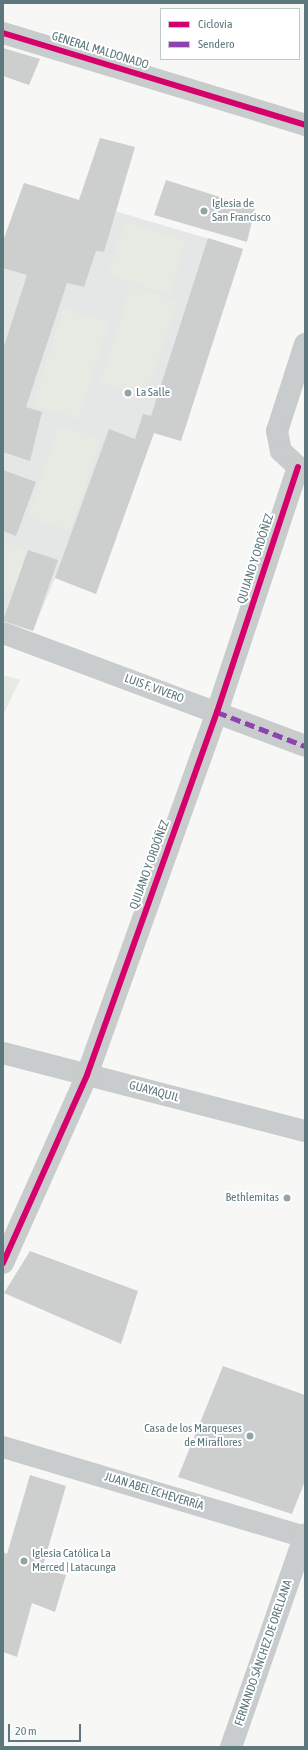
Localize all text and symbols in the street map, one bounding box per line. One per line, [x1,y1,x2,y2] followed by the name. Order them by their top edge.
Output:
[160,8,300,60] legend
[198,17,232,31] text: Ciclovía
[50,29,150,73] street label: GENERAL MALDONADO
[198,37,235,51] text: Sendero
[212,197,271,225] place label: Iglesia de San Francisco
[199,206,209,216] marker: Iglesia de San Francisco
[136,386,170,400] place label: La Salle
[123,388,133,398] marker: La Salle
[235,512,277,606] street label: QUIJANO Y ORDÓÑEZ
[122,672,186,706] street label: LUIS F. VIVERO
[127,818,173,912] street label: QUIJANO Y ORDÓÑEZ
[127,1078,181,1106] street label: GUAYAQUIL
[225,1191,279,1205] place label: Bethlemitas
[282,1193,292,1203] marker: Bethlemitas
[144,1422,242,1450] place label: Casa de los Marqueses de Miraflores
[245,1431,255,1441] marker: Casa de los Marqueses de Miraflores
[103,1470,205,1514] street label: JUAN ABEL ECHEVERRÍA
[32,1547,116,1575] place label: Iglesia Católica La Merced | Latacunga
[19,1556,29,1566] marker: Iglesia Católica La Merced | Latacunga
[232,1578,296,1728] street label: FERNANDO SÁNCHEZ DE ORELLANA
[10,1716,83,1742] scale bar
[15,1724,37,1738] text: 20 m

